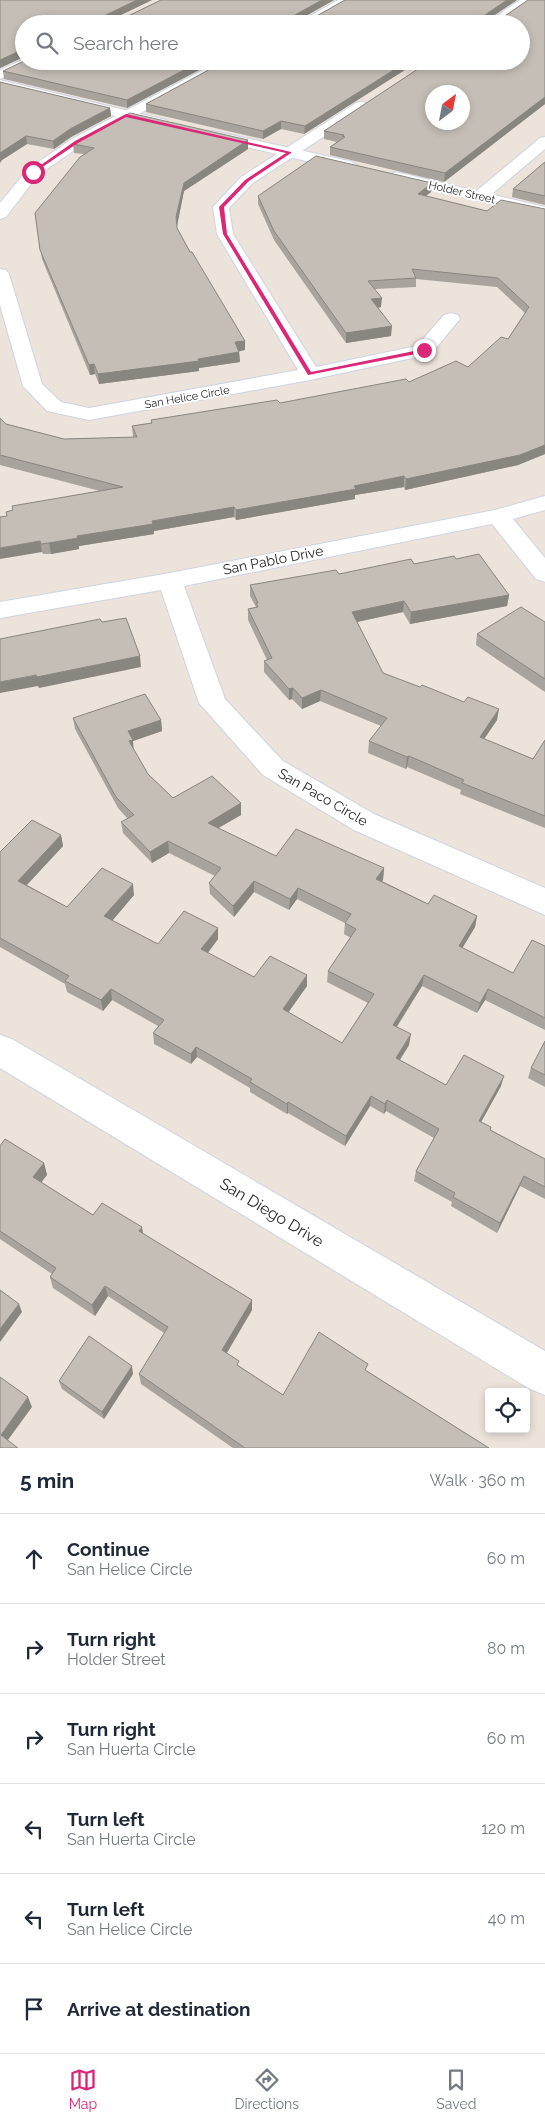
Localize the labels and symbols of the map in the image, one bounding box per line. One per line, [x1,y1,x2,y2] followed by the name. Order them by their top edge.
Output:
[425,85,470,130] north arrow
[22,161,45,184] route start
[427,179,497,207] street label: Holder Street
[413,339,436,362] route end
[144,384,231,411] street label: San Helice Circle
[221,542,325,578] street label: San Pablo Drive
[275,765,371,829] street label: San Paco Circle
[216,1174,327,1251] street label: San Diego Drive

